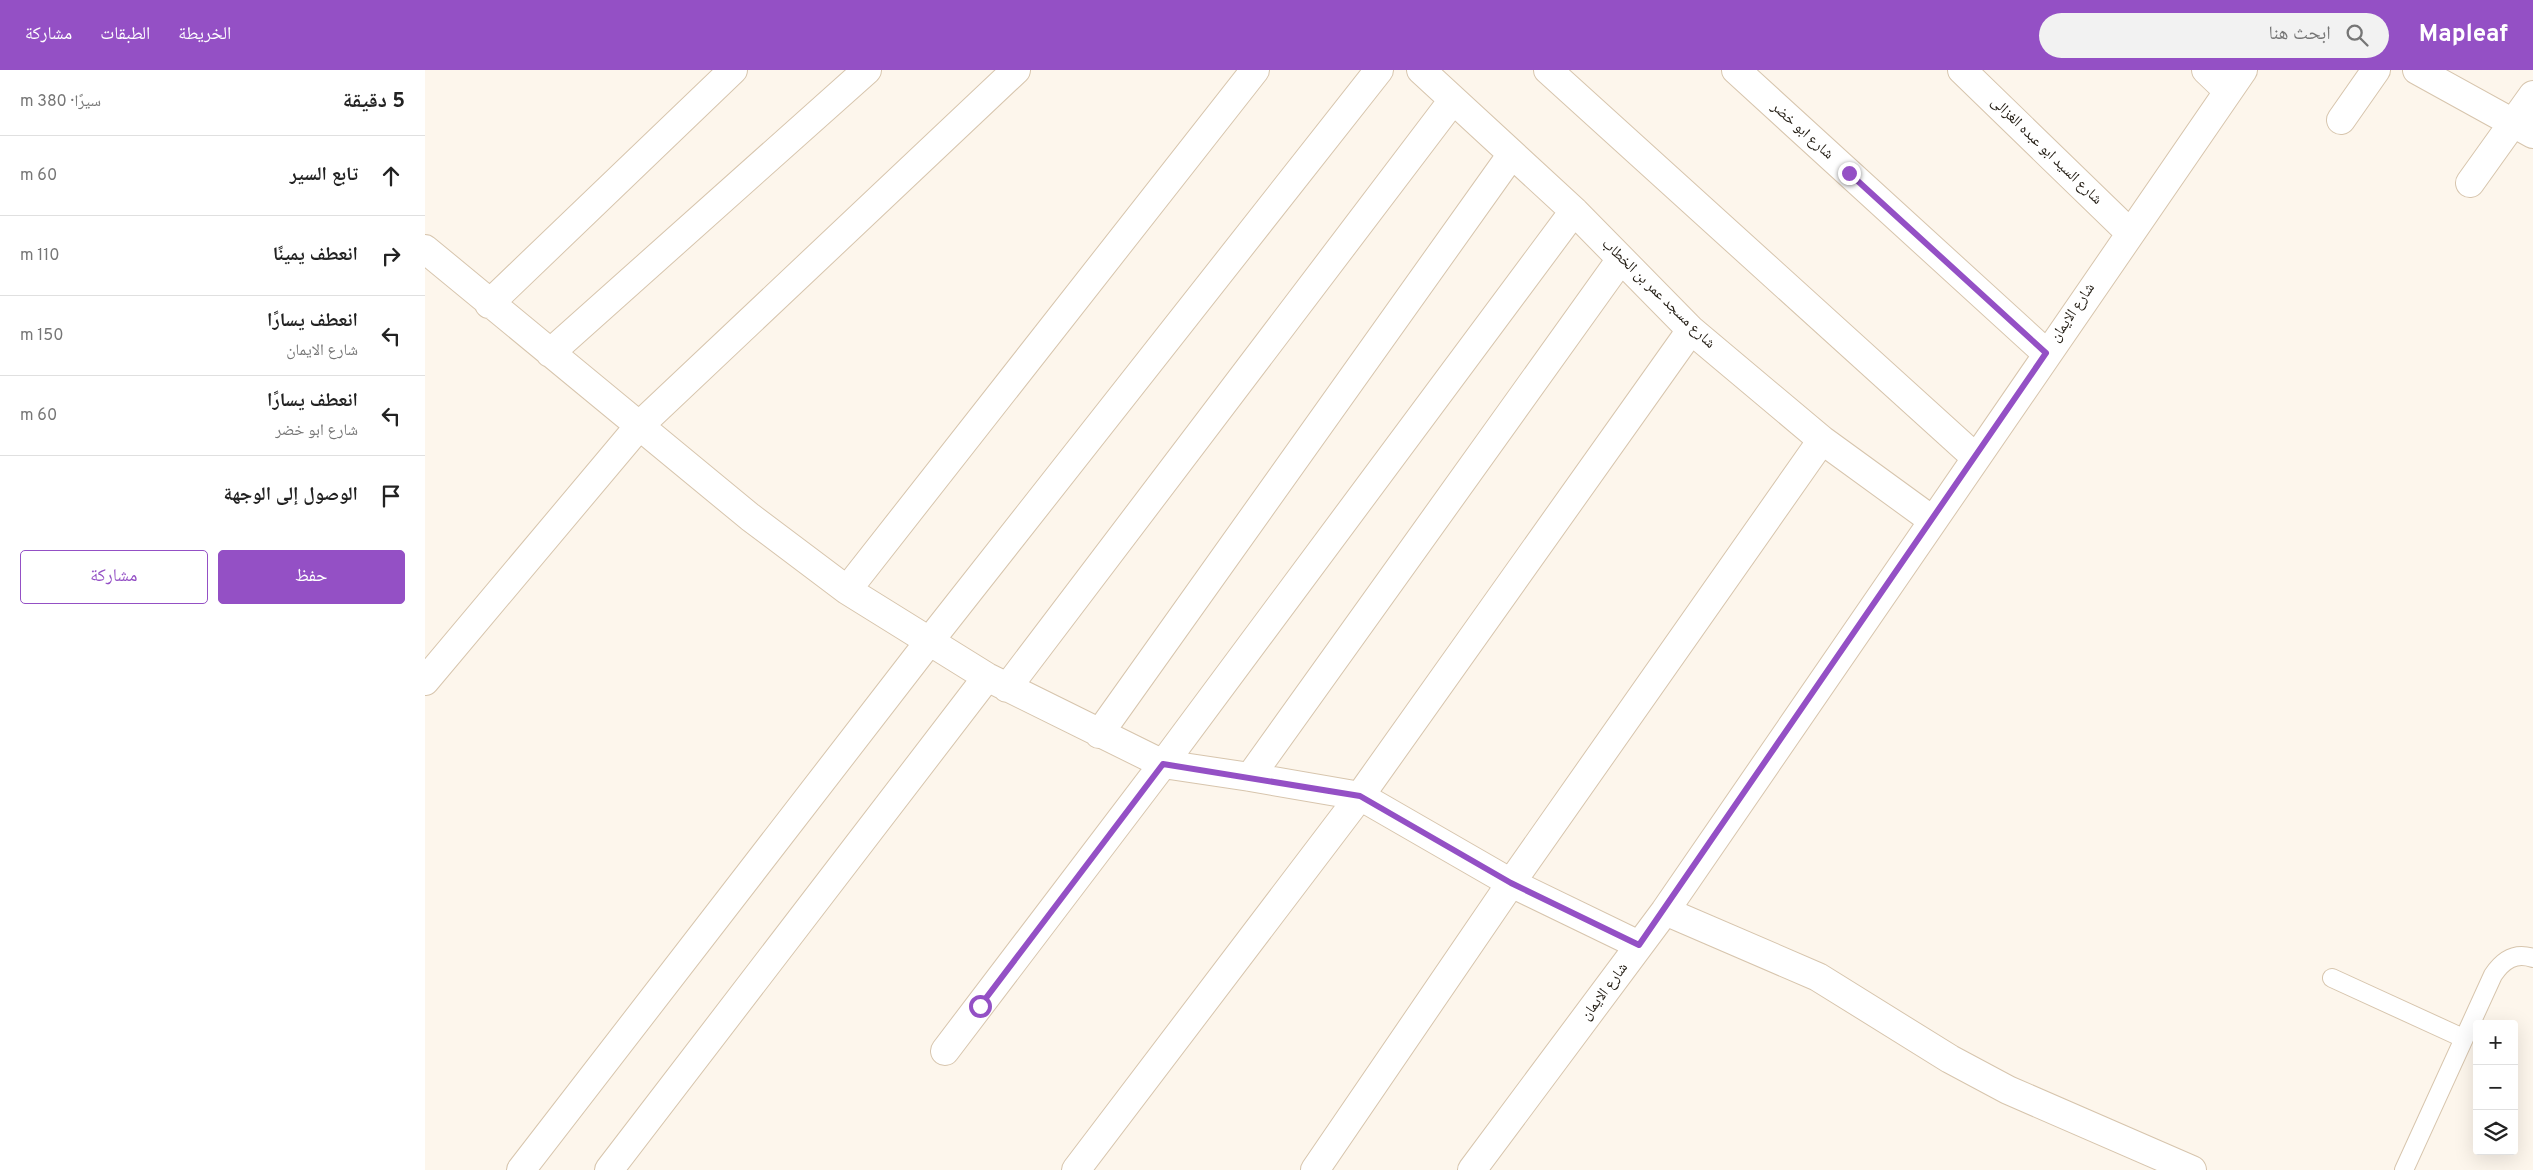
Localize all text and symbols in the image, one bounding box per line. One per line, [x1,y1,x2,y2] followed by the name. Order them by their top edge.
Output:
[2039,13,2389,58] search box
[2419,20,2508,50] text: Mapleaf
[2343,21,2371,49] icon: search
[2268,22,2331,46] text: ابحث هنا
[25,23,72,46] text: مشاركة
[100,23,150,46] text: الطبقات
[178,23,231,46] text: الخريطة
[343,88,405,115] text: 5 دقيقة
[20,92,101,112] text: سيرًا · 380 m
[1986,93,2106,209] street label: شارع السيد ابو عبده الغزالى
[1766,97,1837,164] street label: شارع ابو خضر
[377,162,405,190] icon: ahead
[1838,162,1861,185] route end
[290,163,358,187] text: تابع السير
[20,166,57,186] text: 60 m
[1597,235,1719,353] street label: شارع مسجد عمر بن الخطاب
[377,242,405,270] icon: right
[273,243,358,267] text: انعطف يمينًا
[20,246,60,266] text: 110 m
[2046,280,2100,346] street label: شارع الايمان
[267,309,358,333] text: انعطف يسارًا
[377,322,405,350] icon: left
[20,326,63,346] text: 150 m
[286,341,358,361] text: شارع الايمان
[267,389,358,413] text: انعطف يسارًا
[377,402,405,430] icon: left
[20,406,57,426] text: 60 m
[275,421,358,441] text: شارع ابو خضر
[377,482,405,510] icon: arrive
[224,483,358,507] text: الوصول إلى الوجهة
[20,550,208,604] button: مشاركة
[218,550,405,604] button: حفظ
[1577,959,1633,1025] street label: شارع الايمان
[969,995,992,1018] route start
[2473,1020,2518,1155] map controls
[2473,1020,2518,1065] button: +
[2473,1065,2518,1110] button: −
[2473,1110,2518,1155] button: layers

